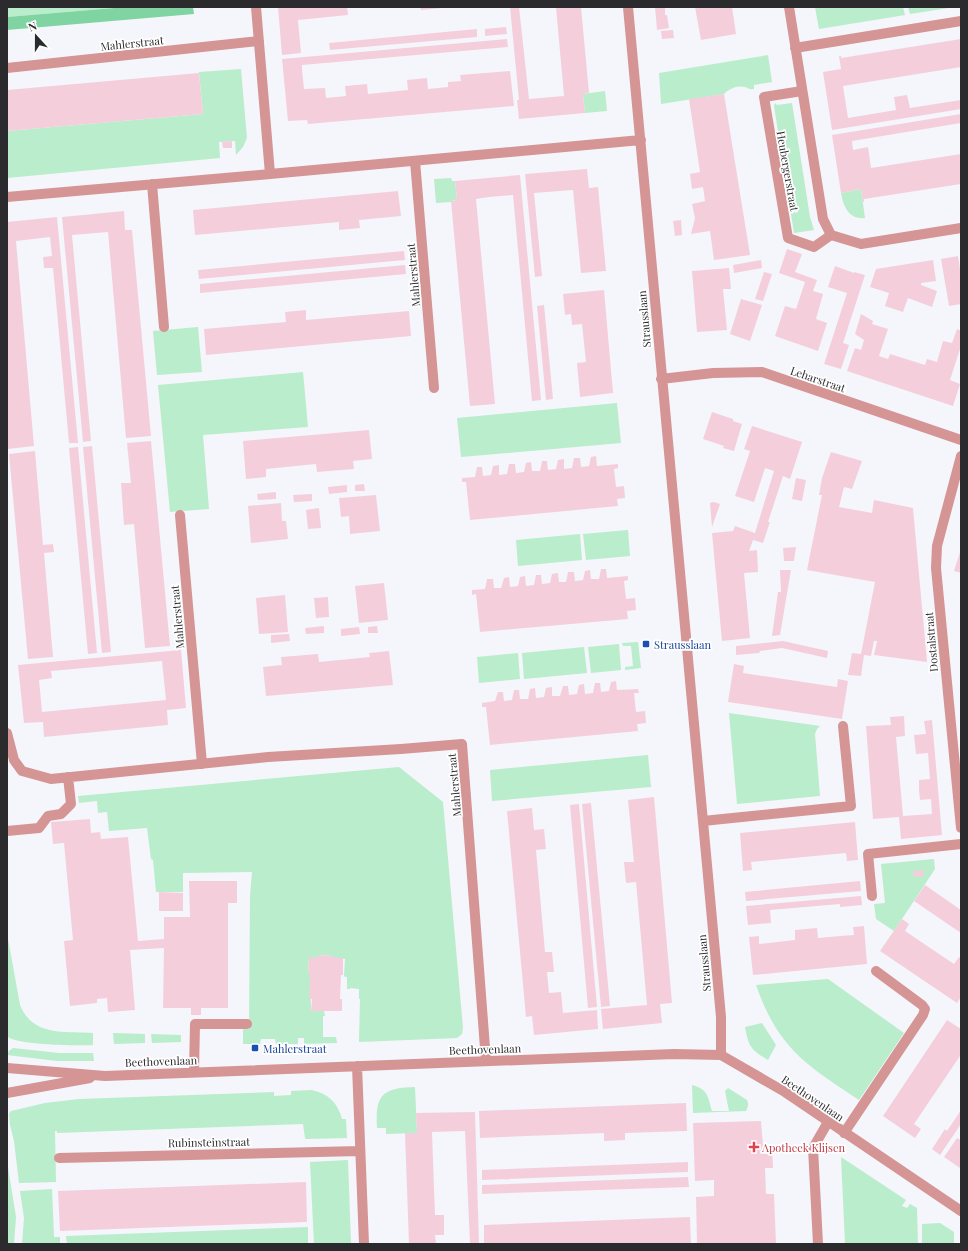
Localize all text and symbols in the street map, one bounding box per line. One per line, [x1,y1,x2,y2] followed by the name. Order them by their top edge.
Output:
[16,16,56,56] north arrow
[26,18,39,35] text: N
[100,32,164,54] street label: Mahlerstraat
[774,130,802,213] street label: Heubergerstraat
[403,243,423,307] street label: Mahlerstraat
[634,289,654,348] street label: Strausslaan
[788,363,848,395] street label: Leharstraat
[167,585,187,649] street label: Mahlerstraat
[921,611,941,673] street label: Dostalstraat
[654,637,712,652] place label: Strausslaan
[641,639,651,649] marker: Strausslaan
[444,753,464,817] street label: Mahlerstraat
[694,933,714,992] street label: Strausslaan
[449,1040,522,1058] street label: Beethovenlaan
[263,1041,327,1056] place label: Mahlerstraat
[250,1043,260,1053] marker: Mahlerstraat
[125,1052,198,1070] street label: Beethovenlaan
[779,1072,848,1125] street label: Beethovenlaan
[168,1134,250,1150] street label: Rubinsteinstraat
[761,1140,845,1155] place label: Apotheek Klijsen
[749,1142,759,1152] marker: Apotheek Klijsen

